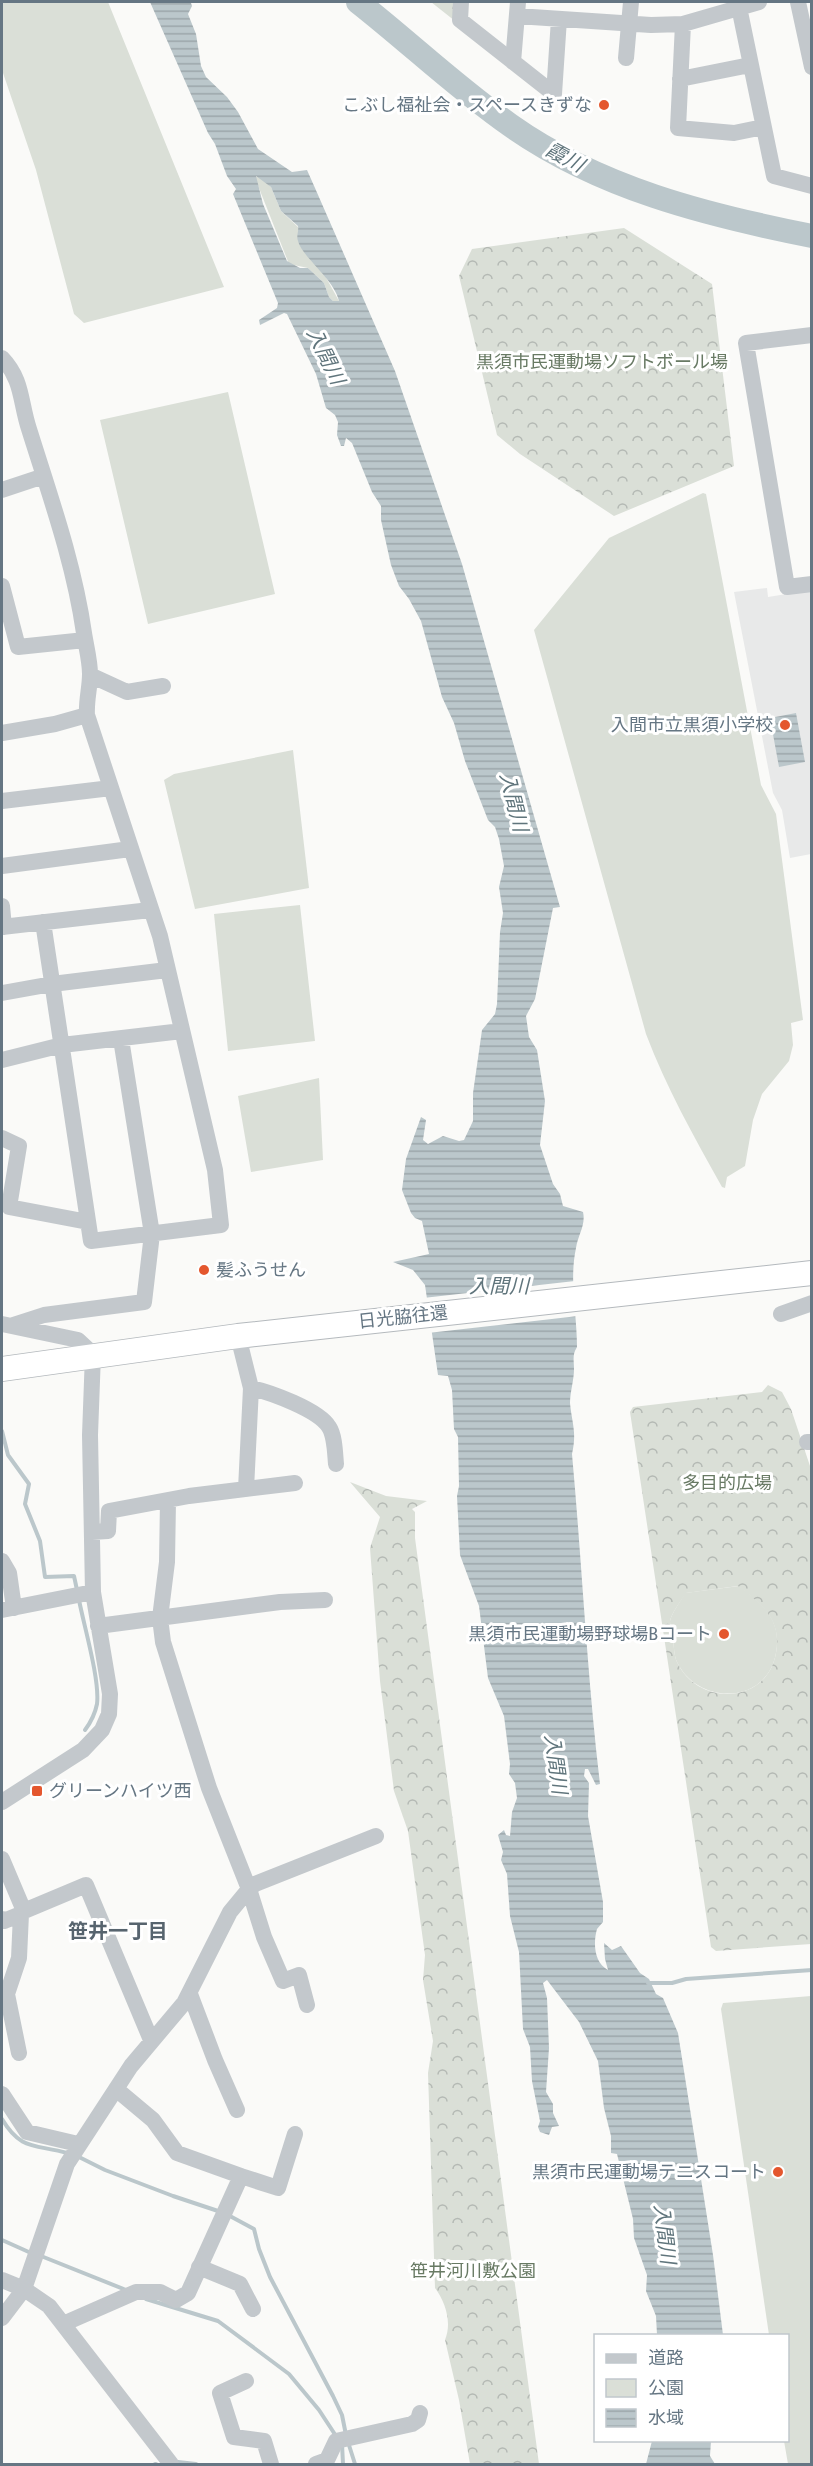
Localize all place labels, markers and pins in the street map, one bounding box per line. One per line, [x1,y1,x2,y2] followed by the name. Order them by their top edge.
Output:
[342,94,592,116] place label: こぶし福祉会・スペースきずな
[597,98,611,112] marker: こぶし福祉会・スペースきずな
[611,714,773,736] place label: 入間市立黒須小学校
[778,718,792,732] marker: 入間市立黒須小学校
[216,1259,306,1281] place label: 髪ふうせん
[197,1263,211,1277] marker: 髪ふうせん
[468,1623,712,1645] place label: 黒須市民運動場野球場Bコート
[717,1627,731,1641] marker: 黒須市民運動場野球場Bコート
[49,1780,192,1802] place label: グリーンハイツ西
[30,1784,44,1798] marker: グリーンハイツ西
[532,2161,766,2183] place label: 黒須市民運動場テニスコート
[771,2165,785,2179] marker: 黒須市民運動場テニスコート

